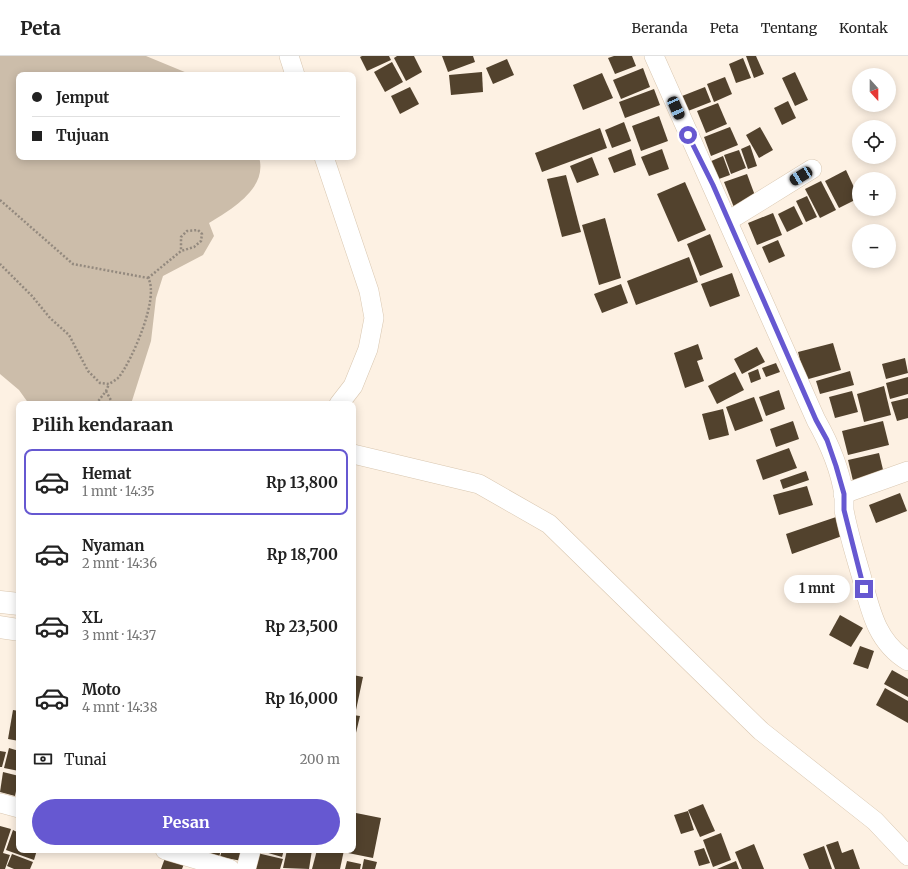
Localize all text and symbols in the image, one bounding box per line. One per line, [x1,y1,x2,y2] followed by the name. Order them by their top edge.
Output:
[20,16,61,40] text: Peta
[632,19,688,37] text: Beranda
[710,19,739,37] text: Peta
[761,19,817,37] text: Tentang
[839,19,888,37] text: Kontak
[852,68,896,112] north arrow
[852,68,896,268] map controls
[56,88,109,107] text: Jemput
[666,95,686,121] car
[852,120,896,164] button: locate
[56,126,109,145] text: Tujuan
[679,126,697,144] route start
[788,165,814,187] car
[852,172,896,216] button: +
[852,224,896,268] button: −
[32,413,173,436] text: Pilih kendaraan
[34,464,70,500] icon: car
[82,464,132,483] text: Hemat
[266,473,338,492] text: Rp 13,800
[82,483,155,500] text: 1 mnt · 14:35
[34,536,70,572] icon: car
[82,536,144,555] text: Nyaman
[267,545,338,564] text: Rp 18,700
[82,555,157,572] text: 2 mnt · 14:36
[784,575,850,603] callout: 1 mnt
[799,580,835,597] text: 1 mnt
[855,580,873,598] route end
[34,608,70,644] icon: car
[82,608,103,627] text: XL
[265,617,338,636] text: Rp 23,500
[82,627,156,644] text: 3 mnt · 14:37
[34,680,70,716] icon: car
[82,680,121,699] text: Moto
[265,689,338,708] text: Rp 16,000
[82,699,157,716] text: 4 mnt · 14:38
[32,748,54,770] icon: cash
[64,750,107,769] text: Tunai
[300,751,340,768] text: 200 m
[32,799,340,845] button: Pesan

